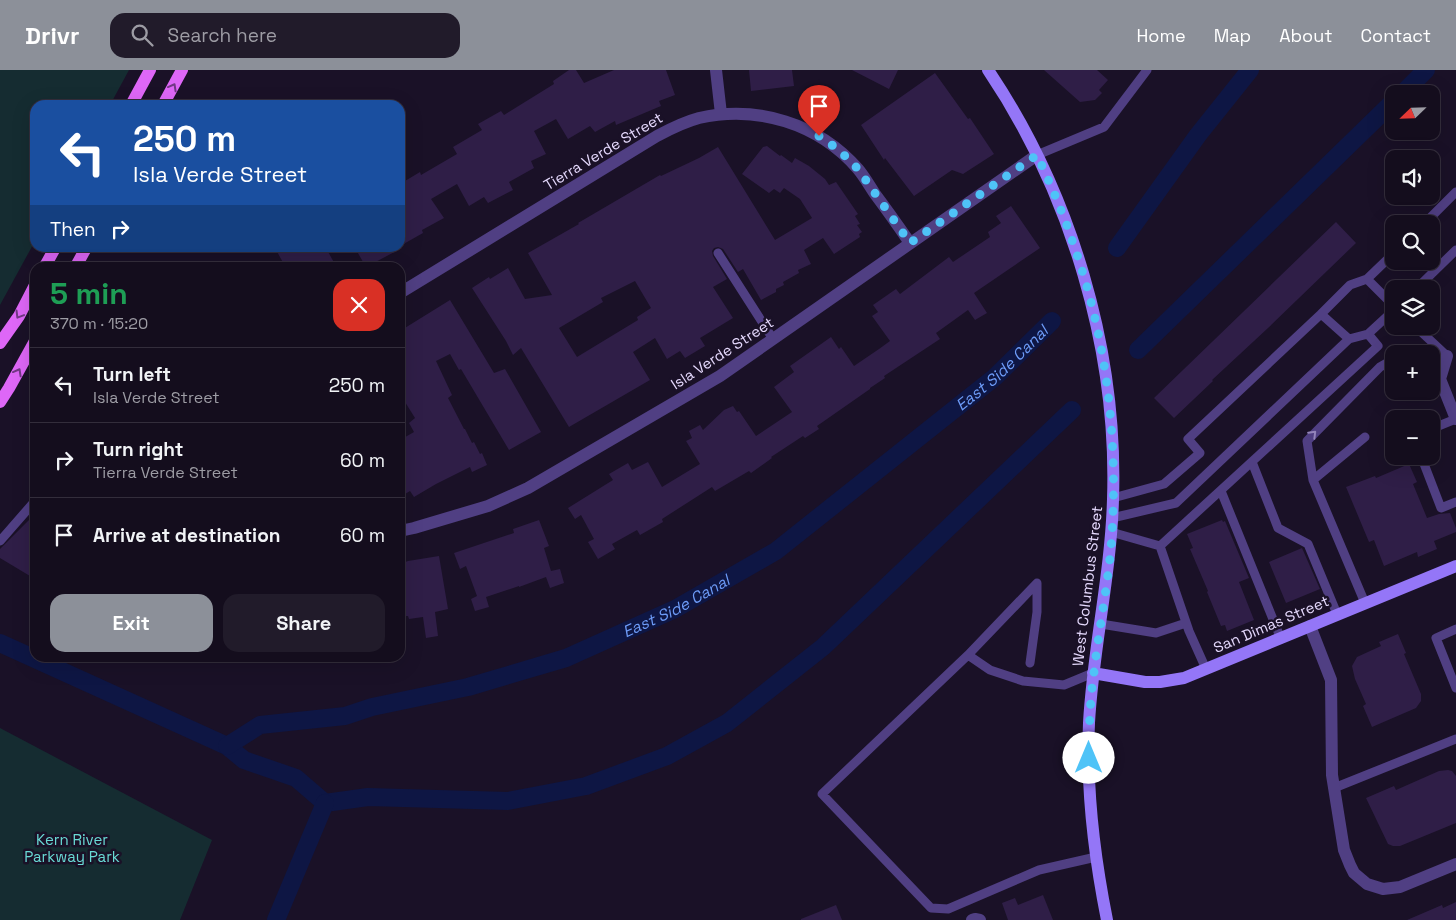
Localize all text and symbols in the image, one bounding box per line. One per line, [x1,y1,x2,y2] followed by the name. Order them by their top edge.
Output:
[110,13,460,58] search box
[25,20,80,51] text: Drivr
[128,21,156,49] icon: search
[168,23,277,48] text: Search here
[1137,24,1186,47] text: Home
[1214,24,1251,47] text: Map
[1279,24,1333,47] text: About
[1361,24,1431,47] text: Contact
[166,84,176,93] one-way arrow
[798,85,840,136] pin
[1385,85,1440,140] north arrow
[1385,85,1440,465] map controls
[805,92,833,120] icon: arrive
[540,108,666,194] street label: Tierra Verde Street
[133,117,236,161] text: 250 m
[50,120,115,185] icon: left
[1385,150,1440,205] button: sound
[133,160,307,188] text: Isla Verde Street
[106,215,134,243] icon: right
[1385,215,1440,270] button: search
[50,217,96,242] text: Then
[50,274,128,313] text: 5 min
[333,279,385,331] button: close
[1385,280,1440,335] button: layers
[15,309,25,318] one-way arrow
[50,313,148,334] text: 370 m · 15:20
[667,313,777,393] street label: Isla Verde Street
[951,319,1054,415] water label: East Side Canal
[1385,345,1440,400] button: +
[93,362,171,387] text: Turn left
[12,368,22,377] one-way arrow
[50,371,78,399] icon: left
[329,373,385,398] text: 250 m
[93,387,220,408] text: Isla Verde Street
[1385,410,1440,465] button: −
[1307,431,1316,440] one-way arrow
[93,437,183,462] text: Turn right
[50,446,78,474] icon: right
[340,448,385,473] text: 60 m
[93,462,238,483] text: Tierra Verde Street
[1068,505,1106,667] street label: West Columbus Street
[50,521,78,549] icon: arrive
[93,523,281,548] text: Arrive at destination
[340,523,385,548] text: 60 m
[619,568,735,642] water label: East Side Canal
[1210,591,1332,657] street label: San Dimas Street
[50,594,213,652] button: Exit
[223,594,385,652] button: Share
[1062,731,1114,783] position arrow
[24,830,120,866] park label: Kern River Parkway Park

